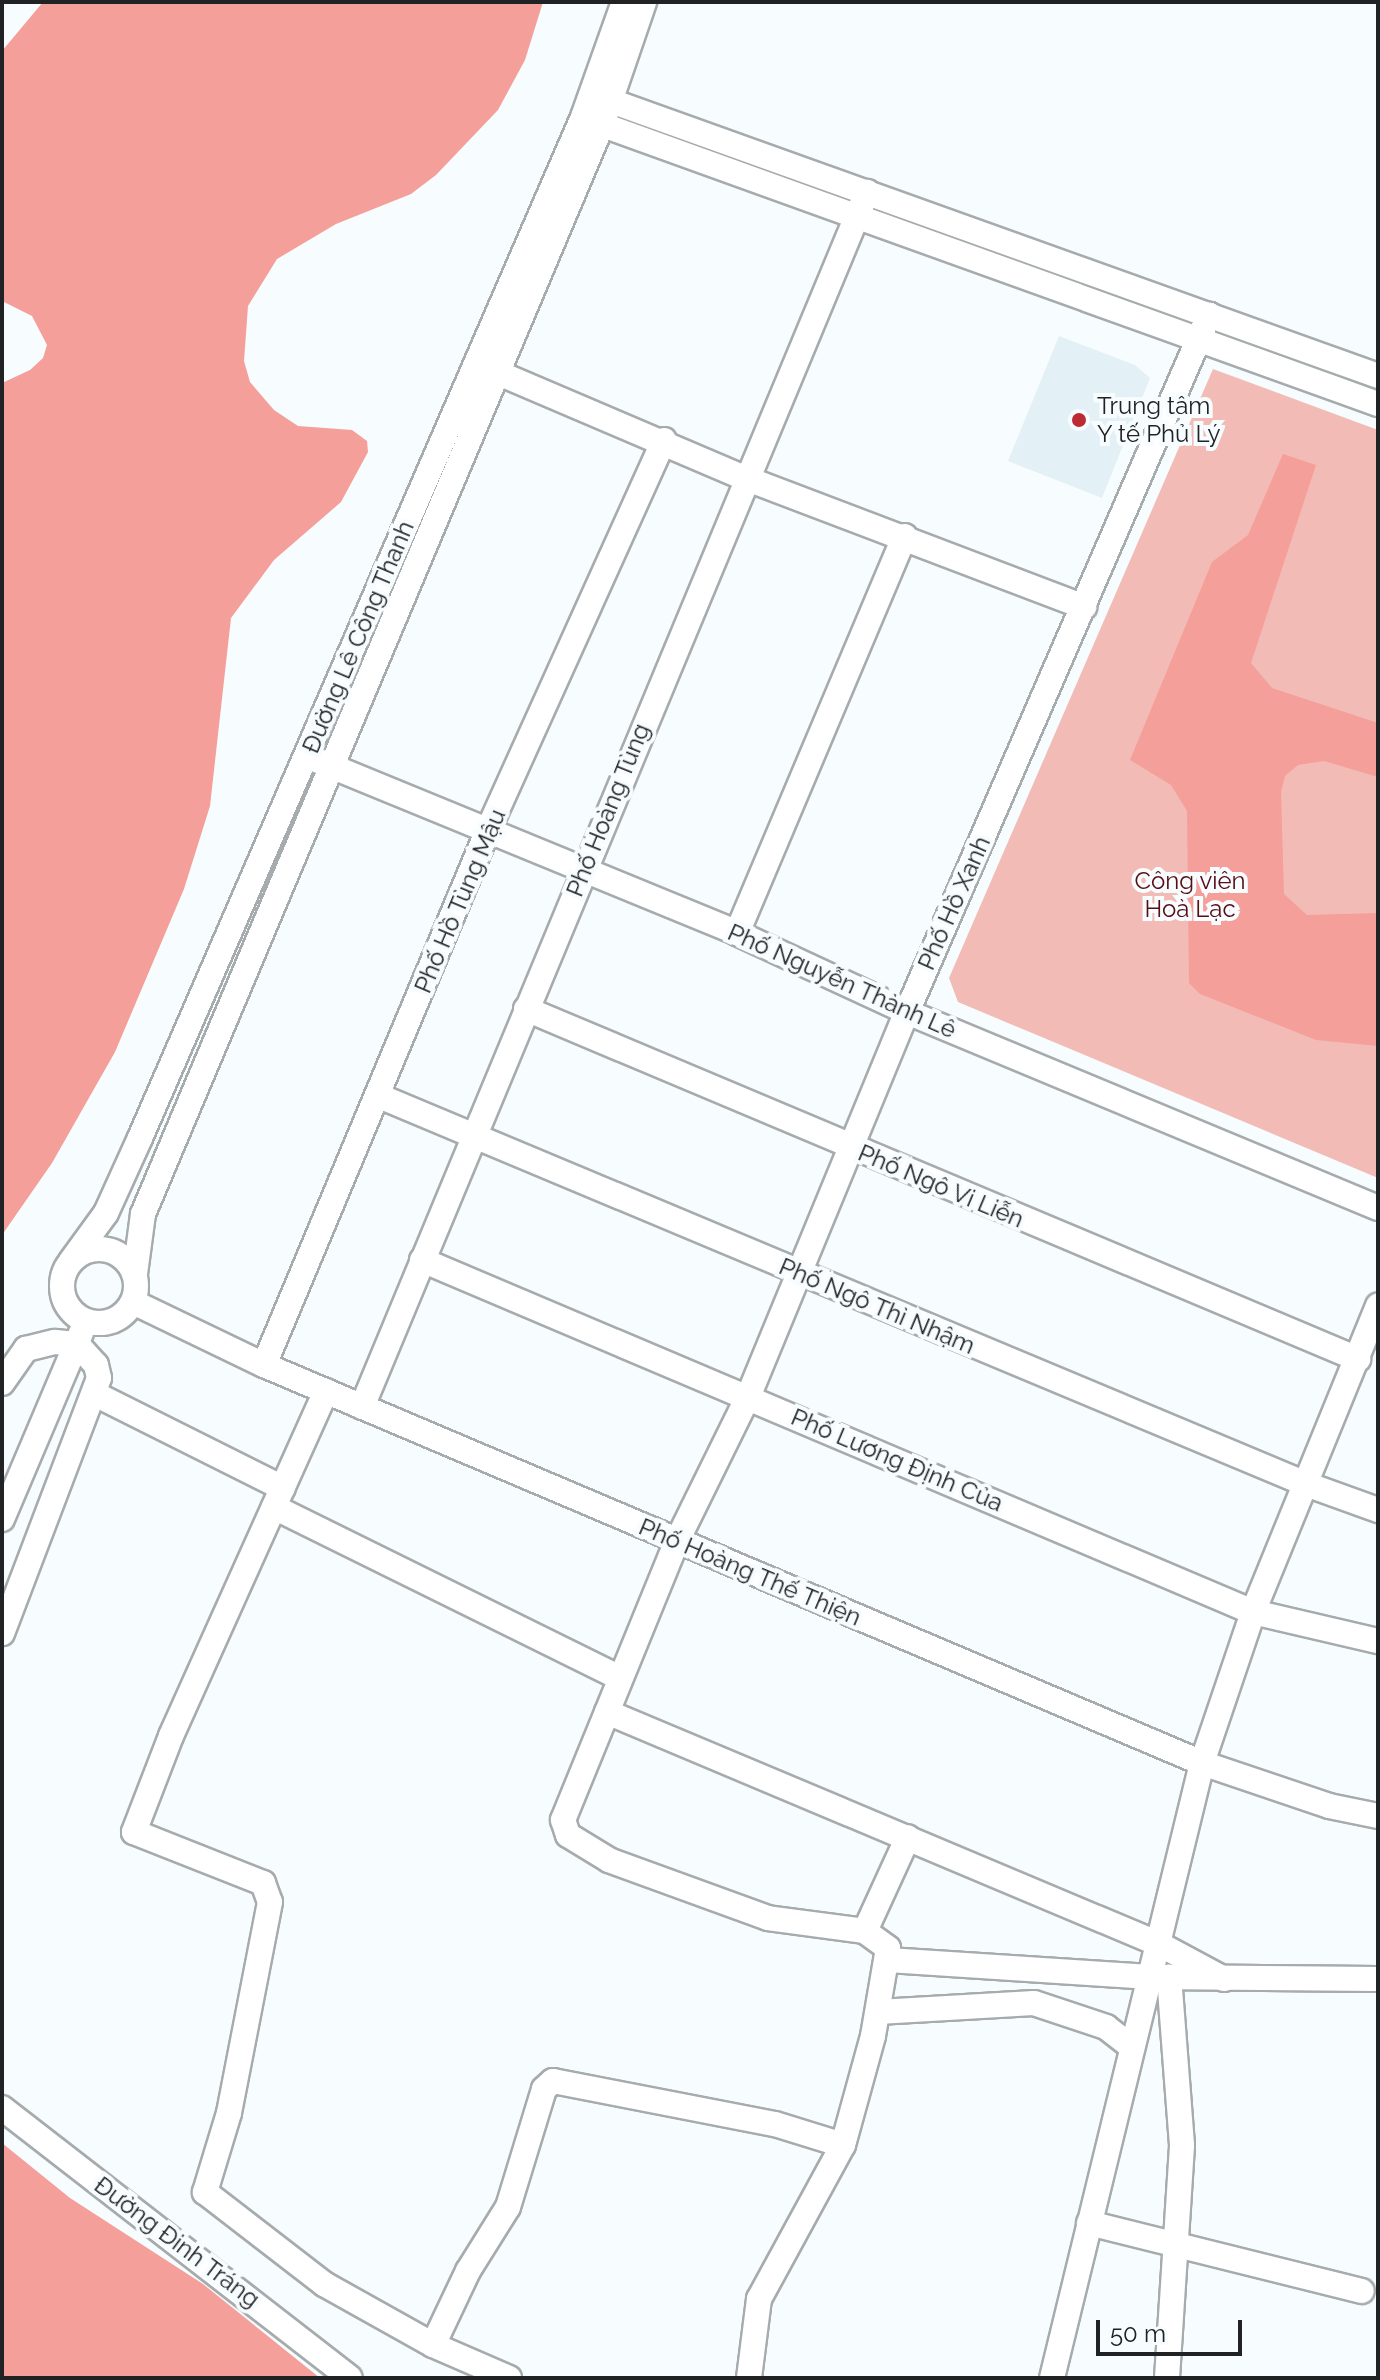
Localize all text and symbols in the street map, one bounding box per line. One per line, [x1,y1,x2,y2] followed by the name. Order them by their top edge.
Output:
[1097,392,1221,448] place label: Trung tâm Y tế Phủ Lý
[1068,409,1090,431] marker: Trung tâm Y tế Phủ Lý
[296,516,420,758] street label: Đường Lê Công Thanh
[560,719,656,901] street label: Phố Hoàng Tùng
[408,804,512,998] street label: Phố Hồ Tùng Mậu
[912,832,996,974] street label: Phố Hồ Xanh
[1134,867,1246,923] park label: Công viên Hoà Lạc
[723,917,961,1045] street label: Phố Nguyễn Thành Lê
[854,1138,1028,1234] street label: Phố Ngô Vi Liễn
[774,1252,980,1360] street label: Phố Ngô Thì Nhậm
[787,1402,1007,1518] street label: Phố Lương Định Của
[634,1512,866,1632] street label: Phố Hoàng Thế Thiện
[88,2170,266,2314] street label: Đường Đinh Tráng
[1100,2304,1246,2354] scale bar
[1110,2319,1166,2348] text: 50 m

